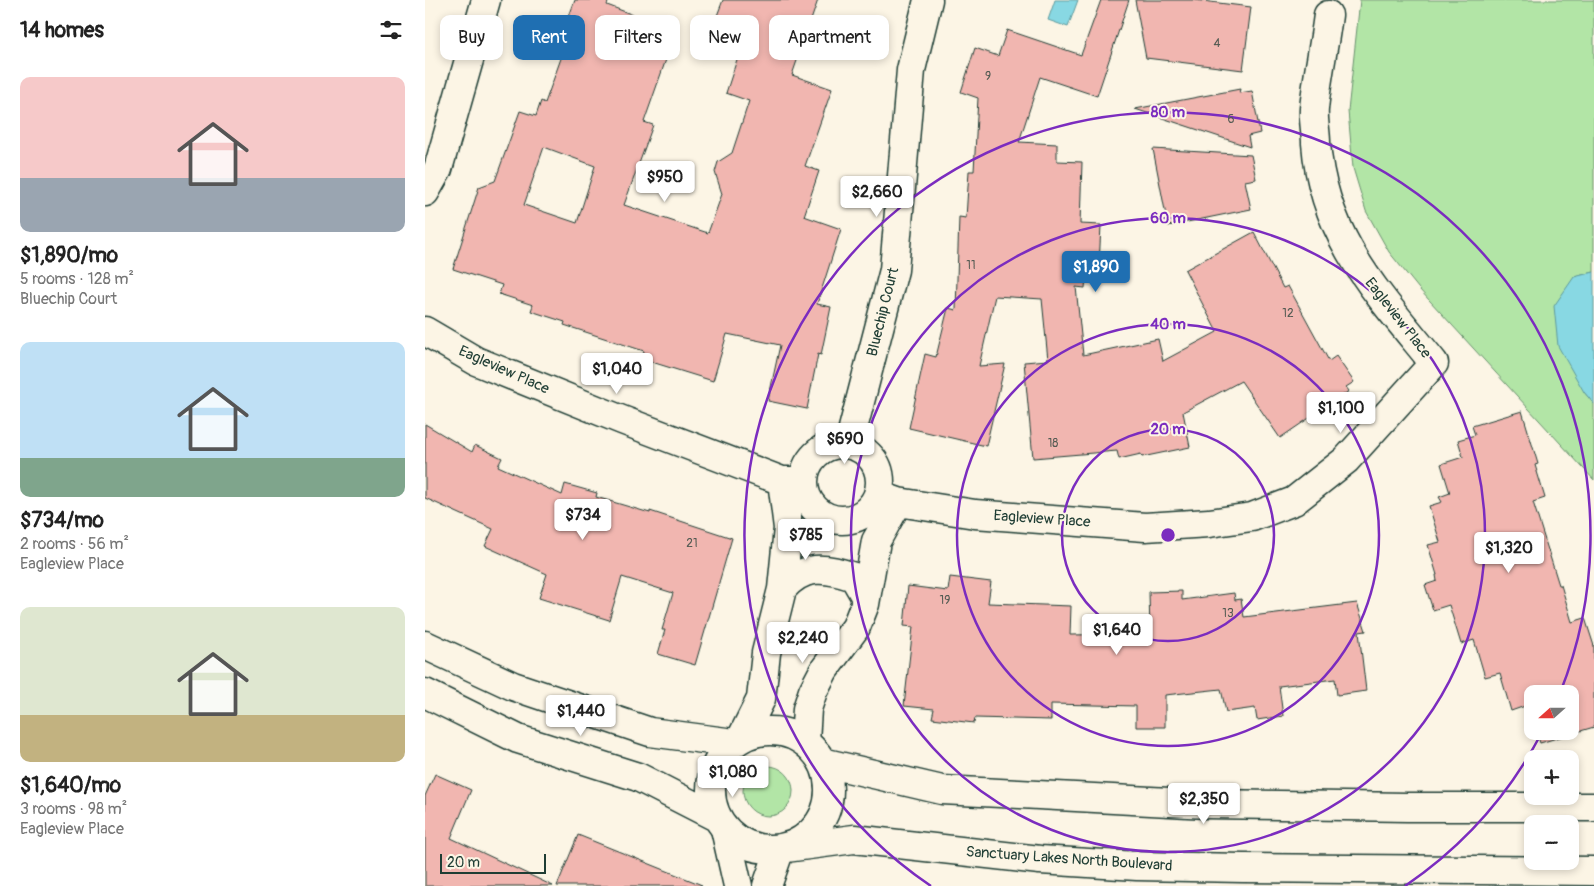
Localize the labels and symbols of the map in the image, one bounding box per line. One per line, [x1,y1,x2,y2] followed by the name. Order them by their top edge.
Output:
[1214,36,1221,51] house number: 4
[985,69,991,84] house number: 9
[1151,103,1185,122] text: 80 m
[1228,112,1235,127] house number: 6
[635,160,695,203] pin: $950
[836,176,918,218] pin: $2,660
[1150,209,1186,228] text: 60 m
[1055,250,1137,293] pin: $1,890
[966,258,976,273] house number: 11
[863,265,903,358] street label: Bluechip Court
[1361,274,1436,363] street label: Eagleview Place
[1282,306,1294,321] house number: 12
[1150,315,1186,334] text: 40 m
[456,342,553,399] street label: Eagleview Place
[576,352,658,395] pin: $1,040
[1300,392,1382,434] pin: $1,100
[1150,420,1186,439] text: 20 m
[815,422,875,465] pin: $690
[1048,436,1058,451] house number: 18
[553,498,613,541] pin: $734
[993,506,1092,532] street label: Eagleview Place
[776,518,836,561] pin: $785
[1159,526,1177,544] centre of rings
[1468,532,1550,574] pin: $1,320
[686,536,698,551] house number: 21
[940,593,950,608] house number: 19
[1222,606,1234,621] house number: 13
[1076,614,1158,656] pin: $1,640
[762,622,844,664] pin: $2,240
[1524,685,1579,740] north arrow
[540,694,622,737] pin: $1,440
[692,756,774,798] pin: $1,080
[1163,782,1245,825] pin: $2,350
[965,842,1173,876] street label: Sanctuary Lakes North Boulevard
[440,851,546,874] scale bar

